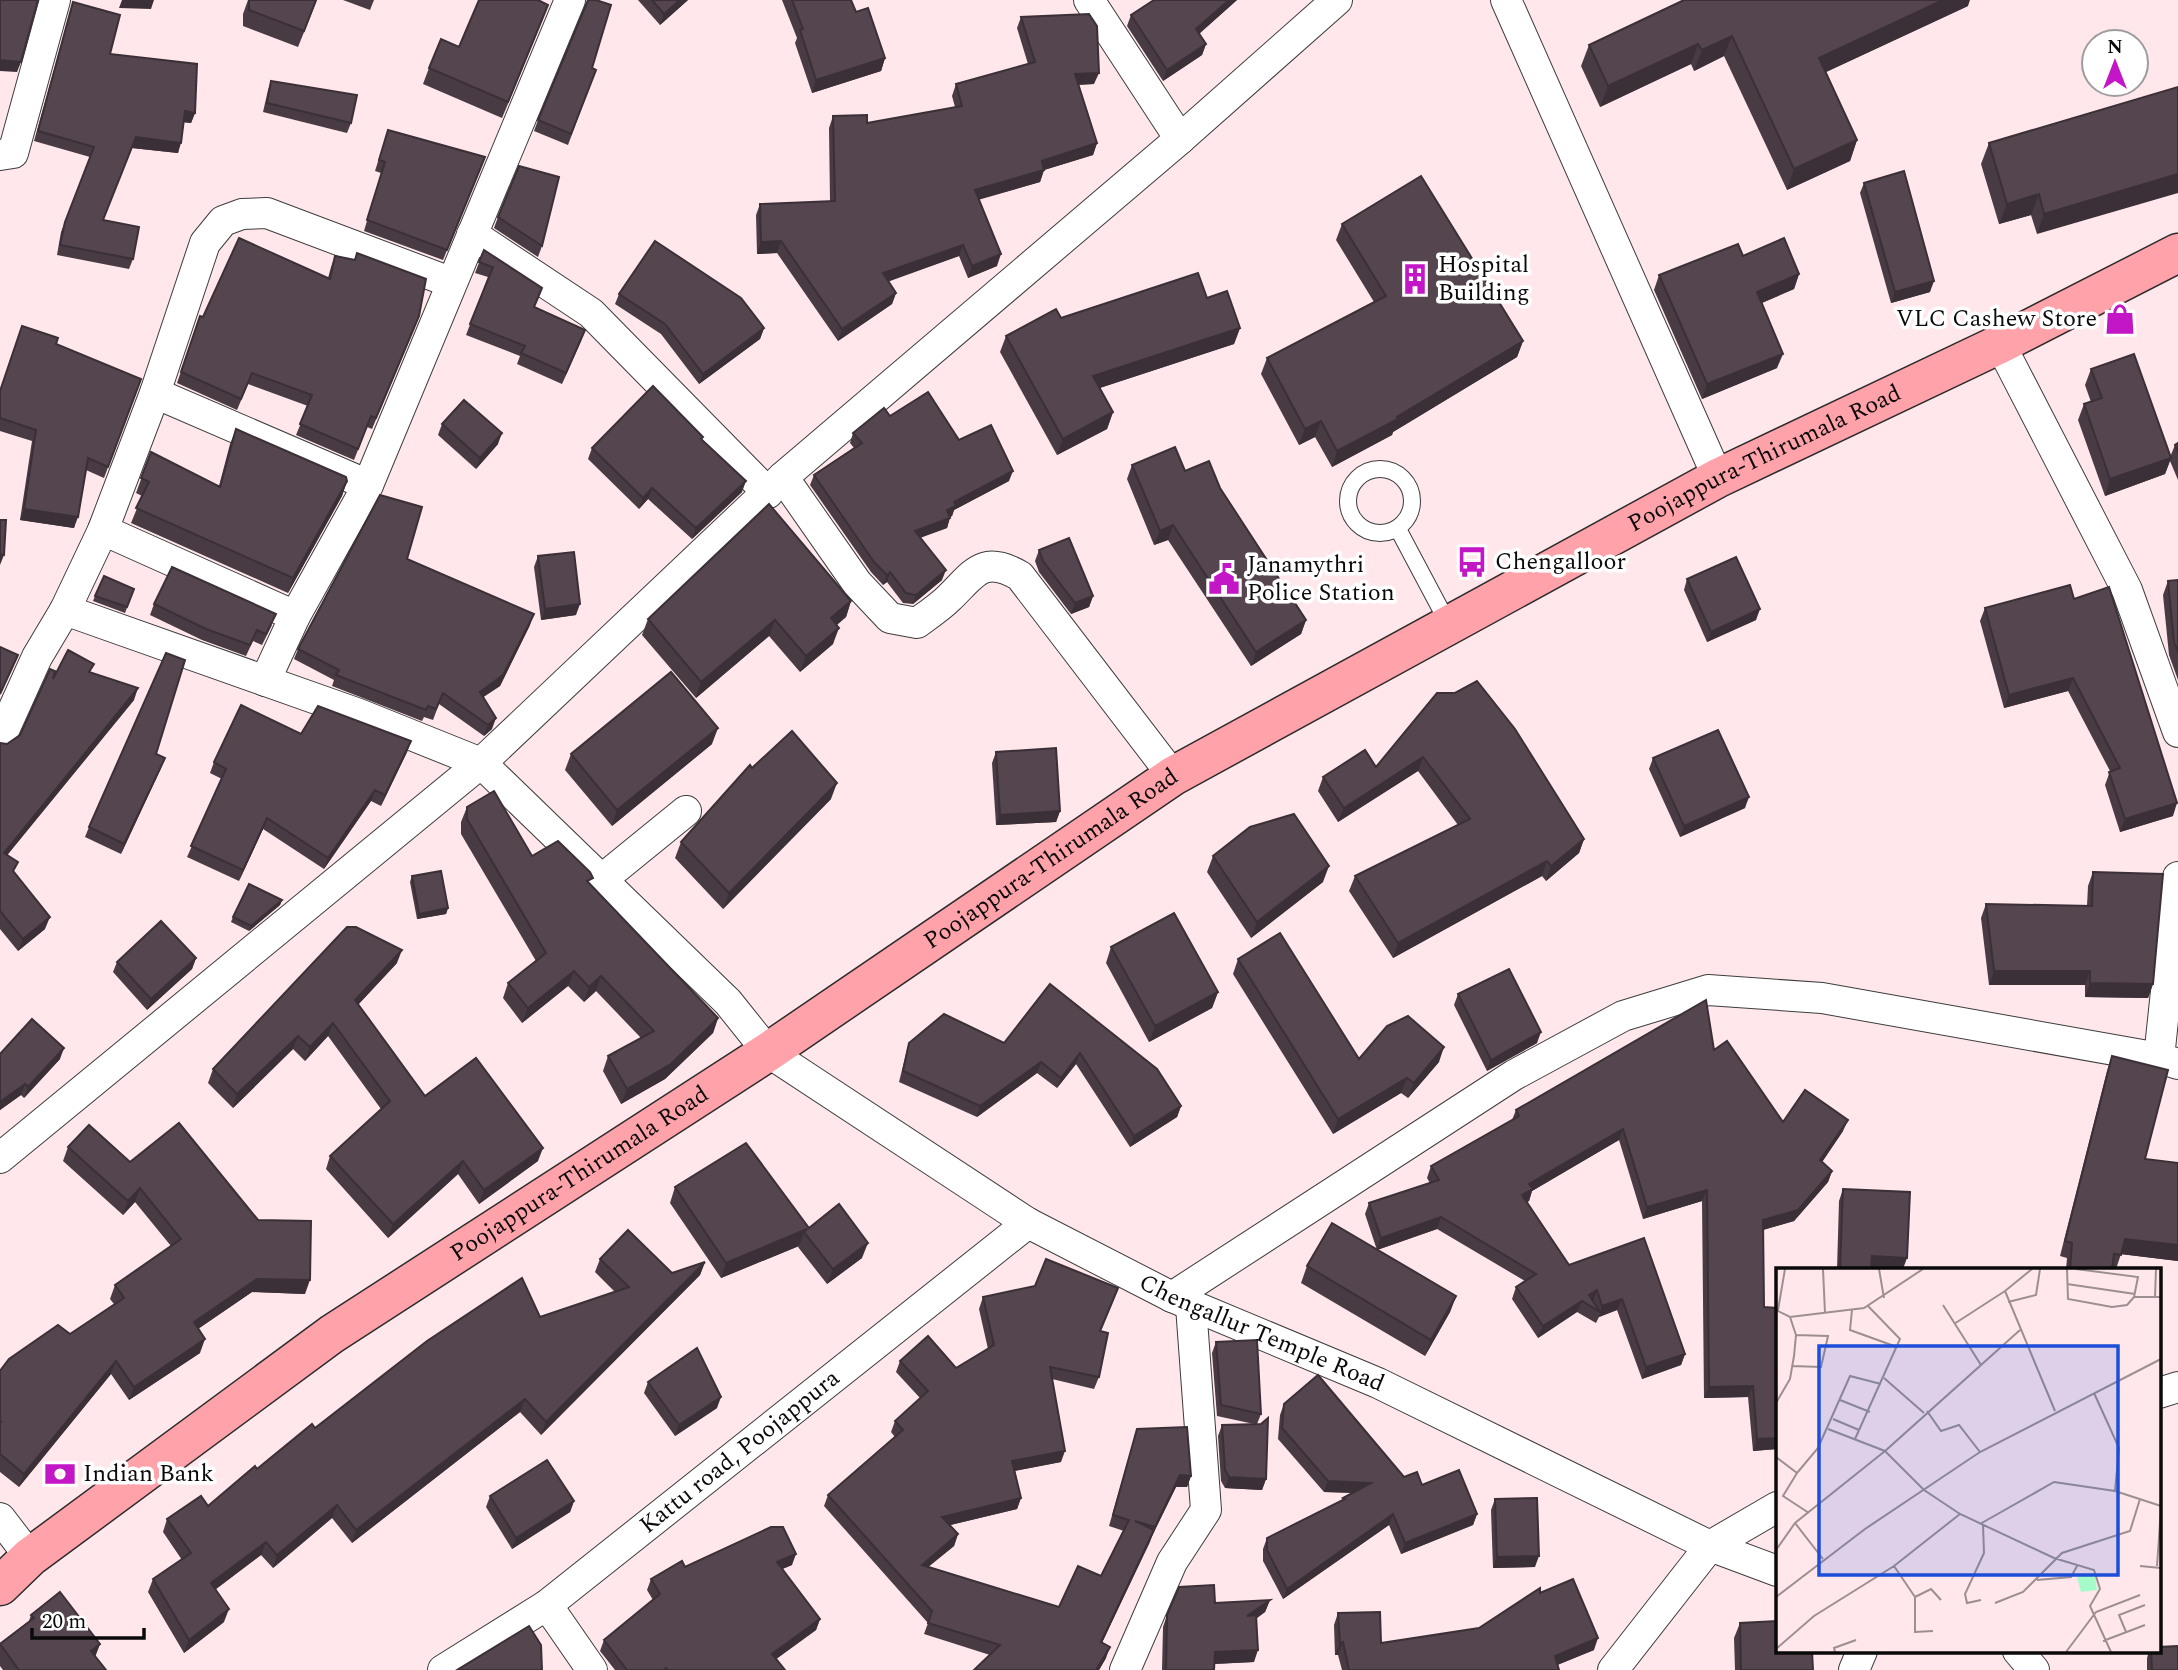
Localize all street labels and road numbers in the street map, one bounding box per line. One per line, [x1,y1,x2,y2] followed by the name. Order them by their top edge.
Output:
[1621,375,1907,542] street label: Poojappura-Thirumala Road
[916,759,1186,959] street label: Poojappura-Thirumala Road
[443,1077,716,1271] street label: Poojappura-Thirumala Road
[1132,1265,1390,1402] street label: Chengallur Temple Road
[632,1361,848,1543] street label: Kattu road, Poojappura

